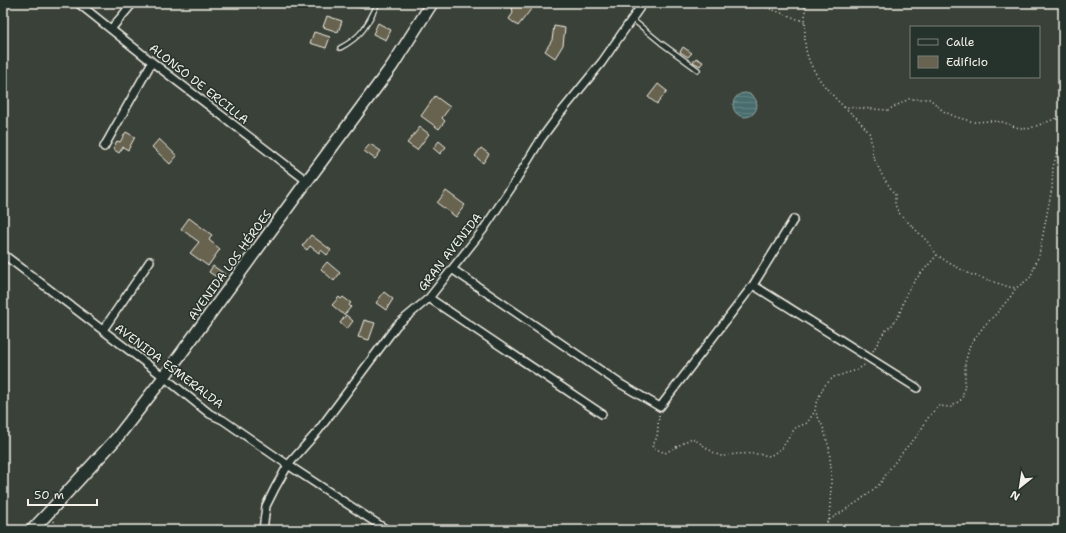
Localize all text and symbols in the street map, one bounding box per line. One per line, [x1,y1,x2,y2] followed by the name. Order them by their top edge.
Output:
[910,26,1040,78] legend
[946,34,975,50] text: Calle
[146,40,252,128] street label: ALONSO DE ERCILLA
[946,54,988,70] text: Edificio
[185,206,276,323] street label: AVENIDA LOS HÉROES
[414,209,486,294] street label: GRAN AVENIDA
[111,320,227,412] street label: AVENIDA ESMERALDA
[1000,467,1040,507] north arrow
[28,481,97,507] scale bar
[1007,486,1023,504] text: N
[34,487,64,503] text: 50 m

